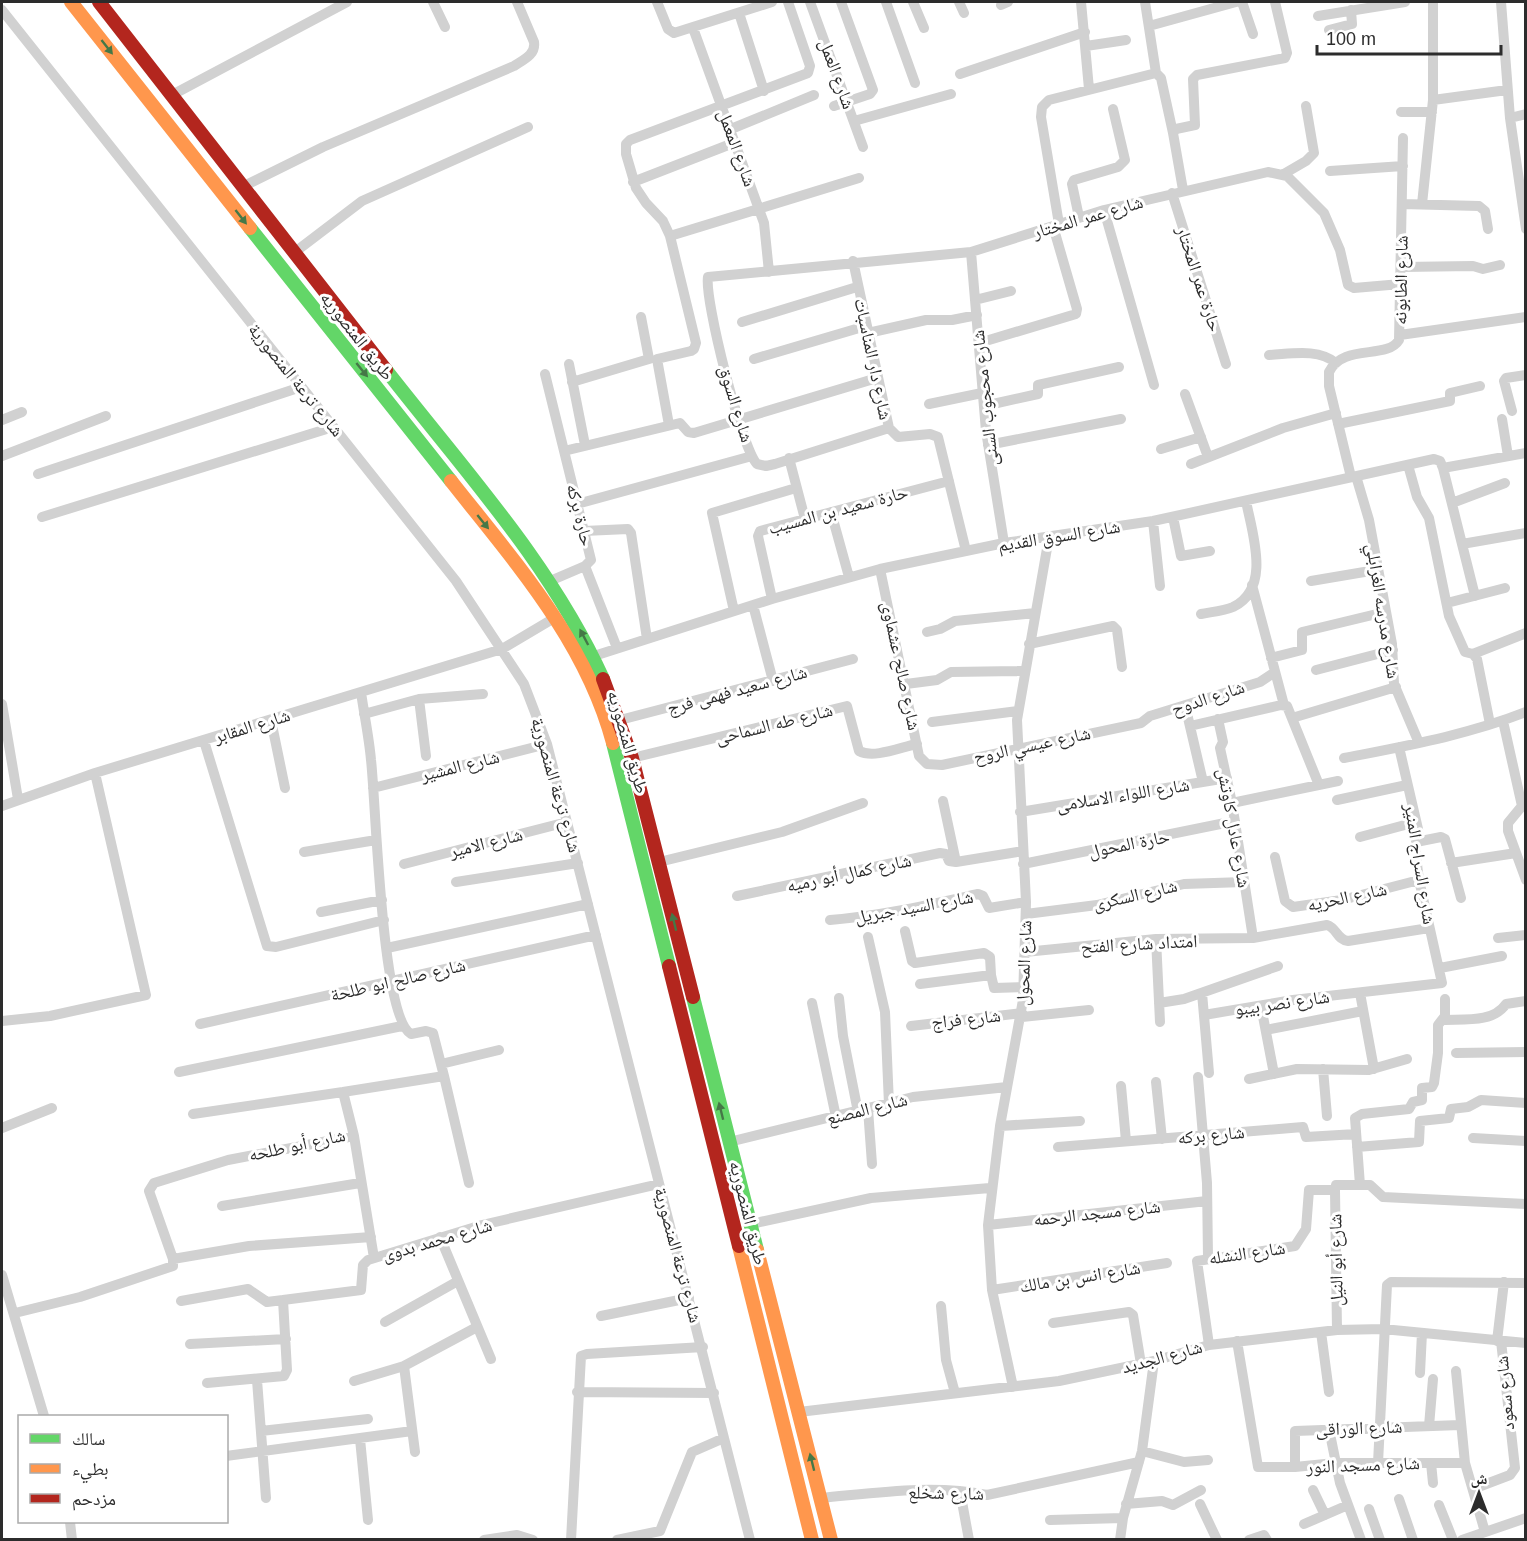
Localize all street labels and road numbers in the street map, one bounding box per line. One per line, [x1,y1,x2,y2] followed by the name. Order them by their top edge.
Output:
[814,36,859,112] street label: شارع العمل
[713,107,760,189] street label: شارع المعمل
[1030,192,1146,243] street label: شارع عمر المختار
[1172,223,1225,334] street label: حارة عمر المختار
[1390,235,1413,325] street label: شارع الطابونه
[316,288,398,385] street label: طريق المنصوريه
[849,296,896,422] street label: شارع دار المناسبات
[244,320,348,441] street label: شارع ترعة المنصورية
[968,329,1003,467] street label: شارع محجوب السنى
[714,363,757,445] street label: شارع السوق
[562,482,597,548] street label: حارة بركه
[766,482,910,539] street label: حارة سعيد بن المسيب
[996,516,1122,558] street label: شارع السوق القديم
[1358,542,1404,681] street label: شارع مدرسه الغرابلي
[876,600,924,733] street label: شارع صالح عشماوى
[665,662,810,720] street label: شارع سعيد فهمى فرج
[1169,677,1248,721] street label: شارع الدوح
[603,688,652,796] street label: طريق المنصوريه
[713,700,835,749] street label: شارع طه السماحى
[211,705,293,748] street label: شارع المقابر
[526,715,585,855] street label: شارع ترعة المنصورية
[972,723,1093,772] street label: شارع عيسي الروح
[418,747,502,787] street label: شارع المشير
[1213,767,1254,889] street label: شارع عادل كاوتش
[1055,775,1191,816] street label: شارع اللواء الاسلامى
[1398,801,1439,926] street label: شارع السراج المنير
[446,824,525,863] street label: شارع الامير
[1087,826,1171,863] street label: حارة المحول
[785,849,913,897] street label: شارع كمال أبو رميه
[1091,876,1179,915] street label: شارع السكرى
[1305,879,1389,916] street label: شارع الحريه
[853,887,975,928] street label: شارع السيد جبريل
[1013,920,1036,1006] street label: شارع المحول
[1080,931,1198,959] street label: امتداد شارع الفتح
[329,955,468,1007] street label: شارع صالح ابو طلحة
[1233,986,1331,1021] street label: شارع نصر بيبو
[930,1005,1002,1035] street label: شارع فراج
[825,1089,910,1131] street label: شارع المصنع
[1177,1122,1245,1149] street label: شارع بركه
[247,1124,347,1166] street label: شارع أبو طلحه
[724,1159,771,1267] street label: طريق المنصوريه
[649,1185,706,1325] street label: شارع ترعة المنصورية
[1033,1196,1161,1231] street label: شارع مسجد الرحمه
[1324,1214,1348,1306] street label: شارع أبو النيل
[380,1215,495,1266] street label: شارع محمد بدوى
[1207,1238,1287,1269] street label: شارع النشله
[1018,1258,1142,1297] street label: شارع انس بن مالك
[1120,1337,1205,1378] street label: شارع الجديد
[1492,1355,1519,1431] street label: شارع سعود
[1315,1416,1403,1441] street label: شارع الوراقى
[1305,1453,1420,1478] street label: شارع مسجد النور
[908,1482,984,1506] street label: شارع شخلع

